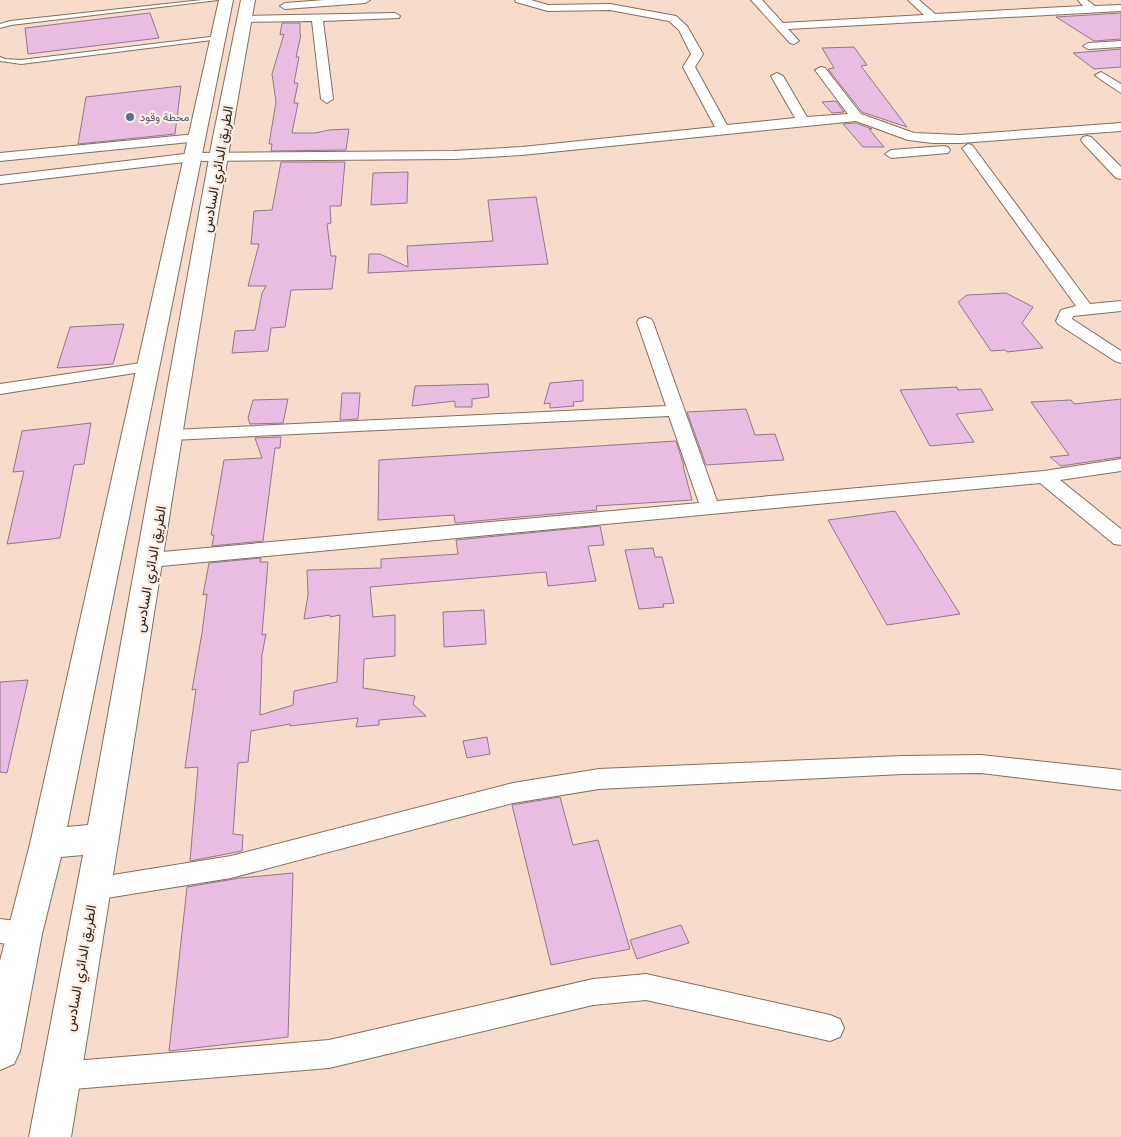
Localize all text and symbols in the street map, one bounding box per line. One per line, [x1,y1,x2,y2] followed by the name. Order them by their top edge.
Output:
[197,104,240,234] street label: الطريق الدائري السادس
[140,110,190,124] place label: محطة وقود
[124,111,136,123] marker: محطة وقود
[130,504,173,634] street label: الطريق الدائري السادس
[60,903,103,1033] street label: الطريق الدائري السادس

